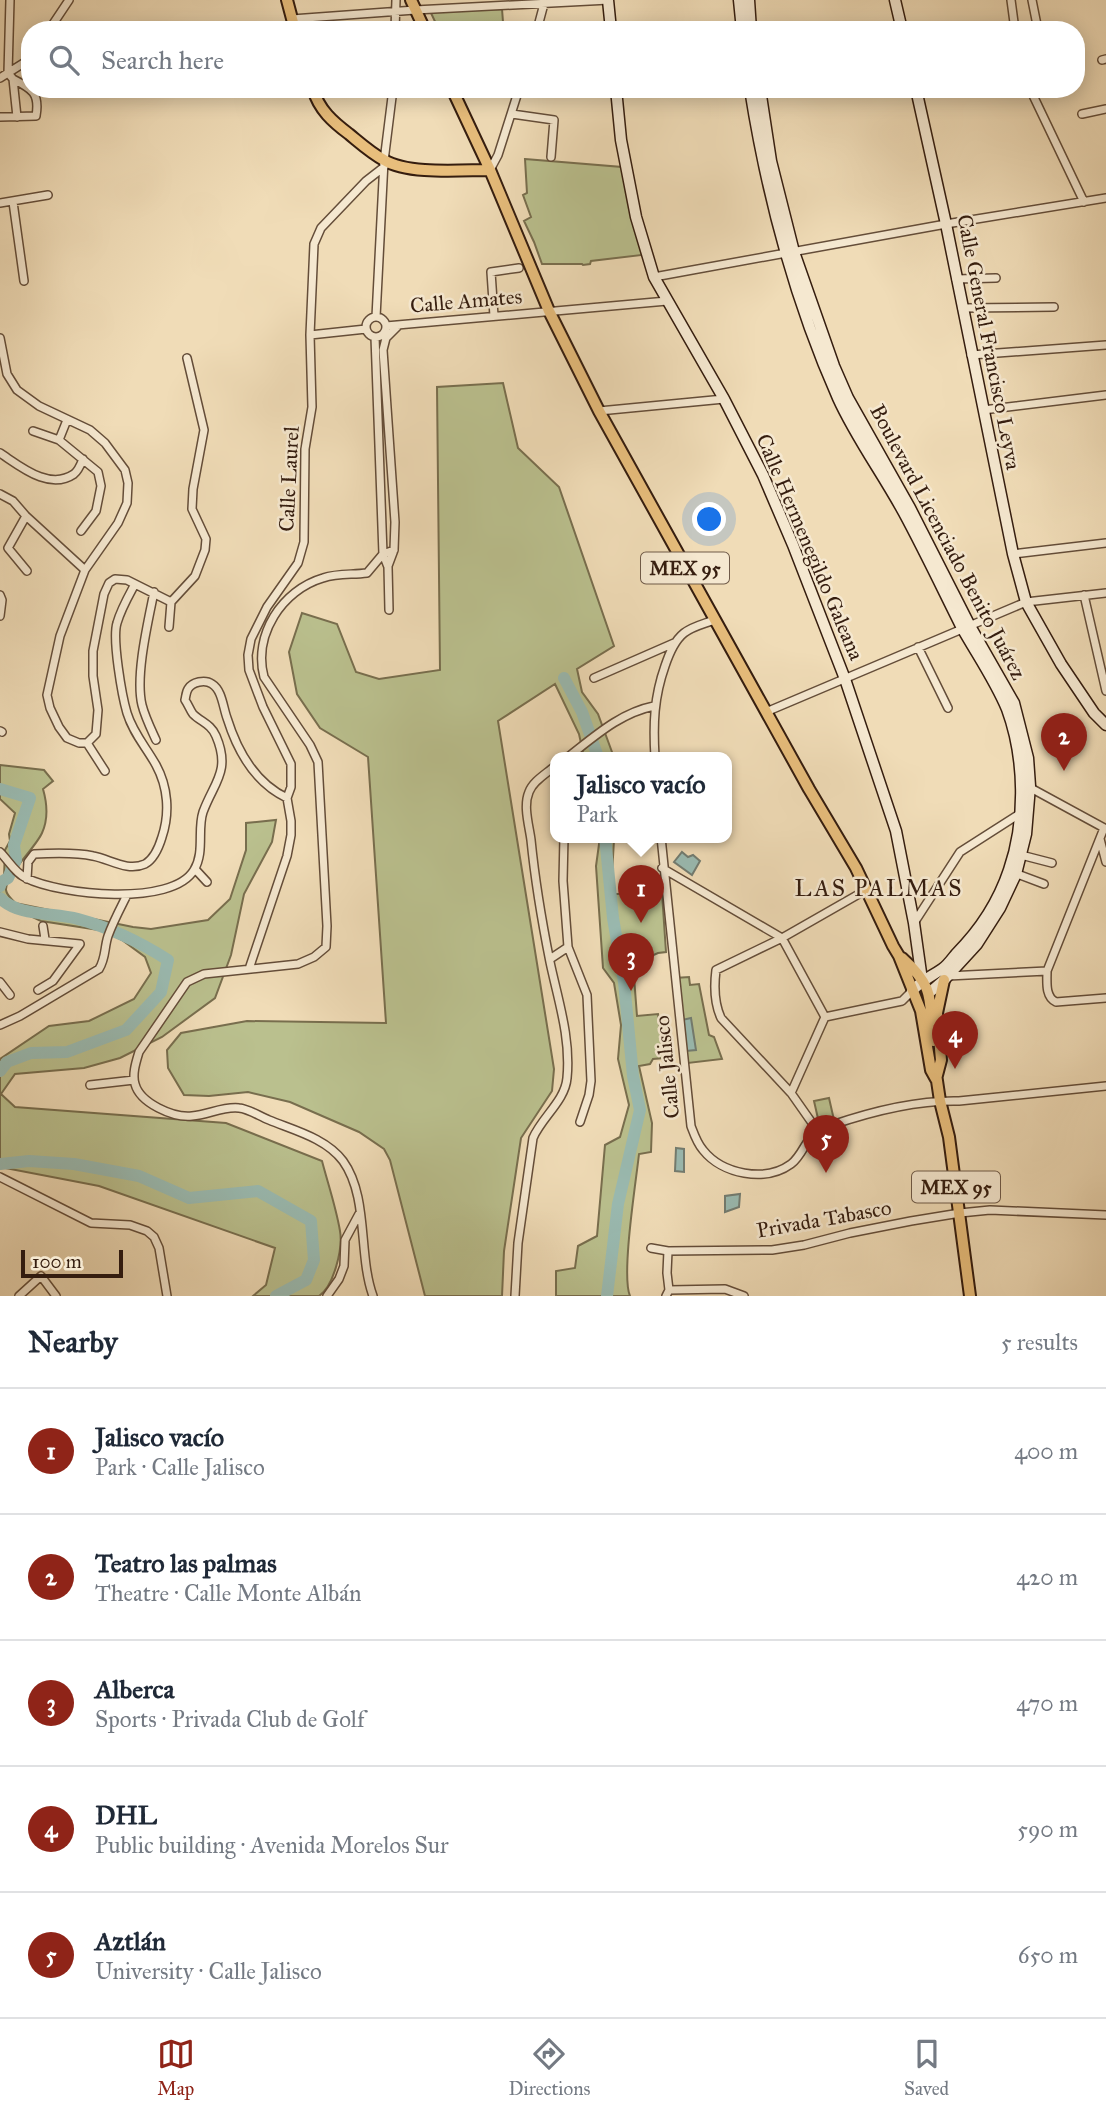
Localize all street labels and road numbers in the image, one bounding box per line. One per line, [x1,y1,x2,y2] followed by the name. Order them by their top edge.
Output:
[951,212,1027,472] street label: Calle General Francisco Leyva
[409,283,523,319] street label: Calle Amates
[864,400,1032,684] street label: Boulevard Licenciado Benito Juárez
[273,425,305,532] street label: Calle Laurel
[750,430,870,664] street label: Calle Hermenegildo Galeana
[641,552,729,583] road number: MEX 95
[649,1014,685,1120] street label: Calle Jalisco
[912,1172,1000,1203] road number: MEX 95
[755,1194,894,1244] street label: Privada Tabasco

